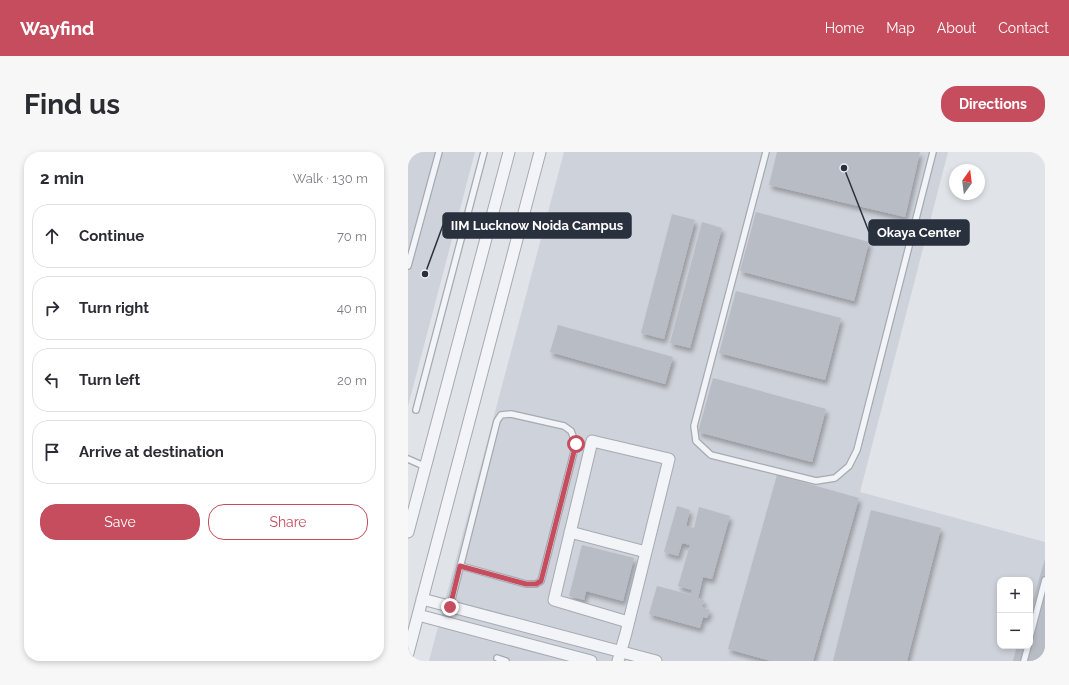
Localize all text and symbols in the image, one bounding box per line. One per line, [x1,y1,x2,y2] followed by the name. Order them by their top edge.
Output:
[20,17,94,39] text: Wayfind
[825,20,864,36] text: Home
[886,20,915,36] text: Map
[937,20,976,36] text: About
[998,20,1049,36] text: Contact
[941,86,1045,122] button: Directions
[24,88,120,121] text: Find us
[949,164,985,200] north arrow
[40,168,84,188] text: 2 min
[293,171,368,186] text: Walk · 130 m
[443,213,631,238] callout: IIM Lucknow Noida Campus
[451,218,624,233] text: IIM Lucknow Noida Campus
[869,220,969,245] callout: Okaya Center
[41,225,63,247] icon: ahead
[877,225,961,240] text: Okaya Center
[79,227,144,245] text: Continue
[337,229,367,244] text: 70 m
[41,297,63,319] icon: right
[79,299,149,317] text: Turn right
[337,301,367,316] text: 40 m
[41,369,63,391] icon: left
[79,371,140,389] text: Turn left
[337,373,367,388] text: 20 m
[567,435,585,453] route start
[41,441,63,463] icon: arrive
[79,443,224,461] text: Arrive at destination
[40,504,200,540] button: Save
[208,504,368,540] button: Share
[997,577,1033,649] map controls
[997,577,1033,613] button: +
[441,598,459,616] route end
[997,613,1033,649] button: −

